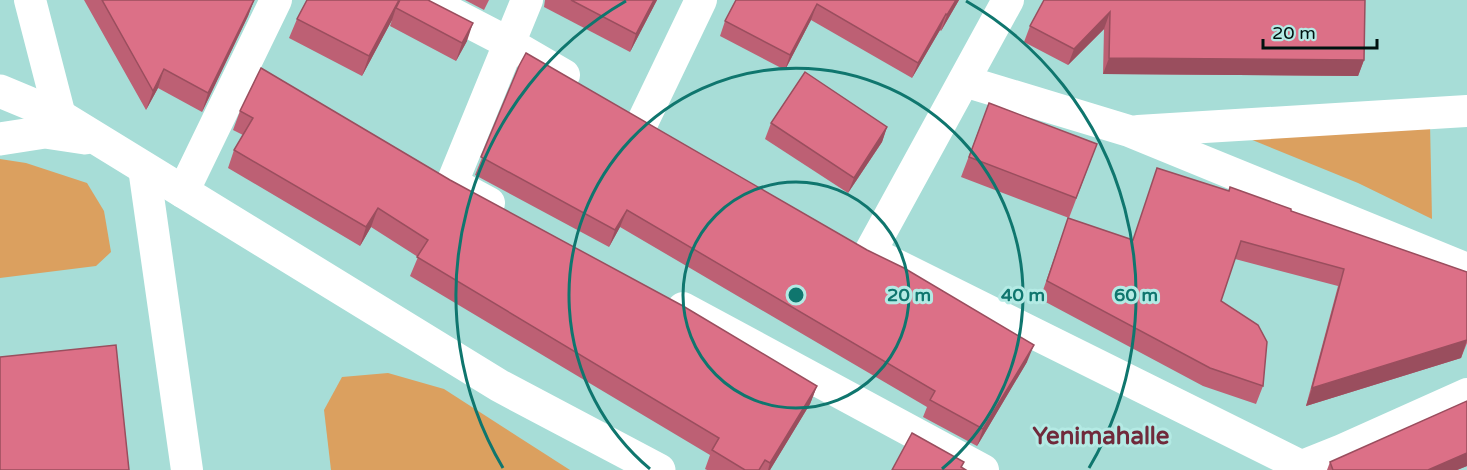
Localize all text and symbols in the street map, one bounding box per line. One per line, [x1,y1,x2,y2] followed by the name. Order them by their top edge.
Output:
[1263,12,1377,50] scale bar
[1272,22,1316,44] text: 20 m
[887,284,931,306] text: 20 m
[1001,284,1045,306] text: 40 m
[1114,284,1158,306] text: 60 m
[786,285,806,305] centre of rings
[1033,422,1170,451] district label: Yenimahalle

